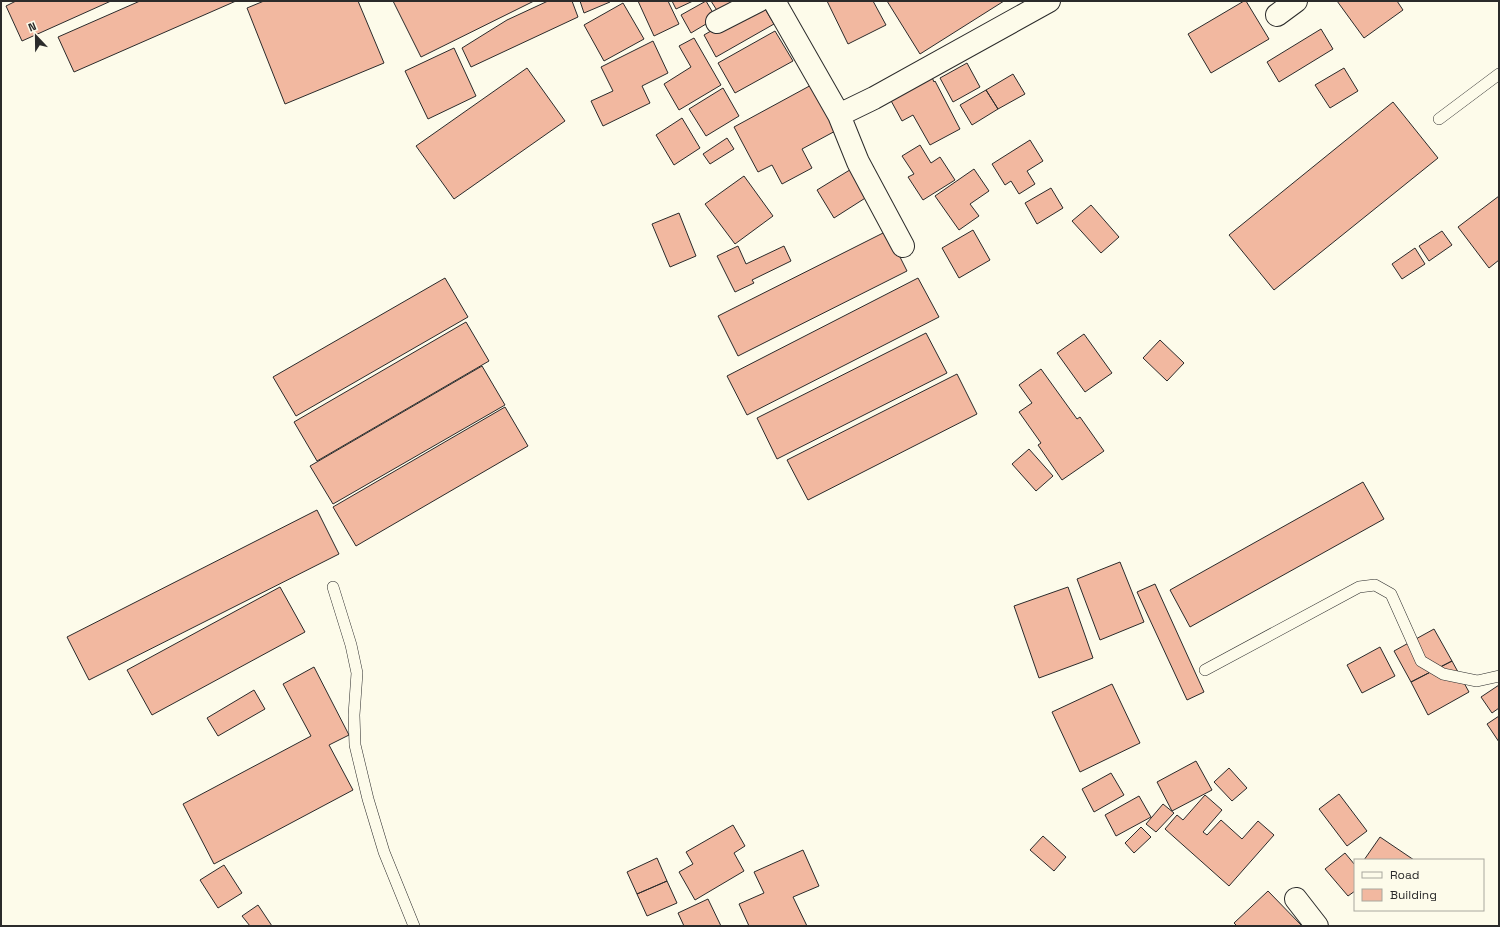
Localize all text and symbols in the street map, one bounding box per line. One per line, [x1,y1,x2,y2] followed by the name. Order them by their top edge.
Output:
[16,16,56,56] north arrow
[26,19,38,35] text: N
[1354,859,1484,911] legend
[1390,867,1419,883] text: Road
[1390,887,1437,903] text: Building

